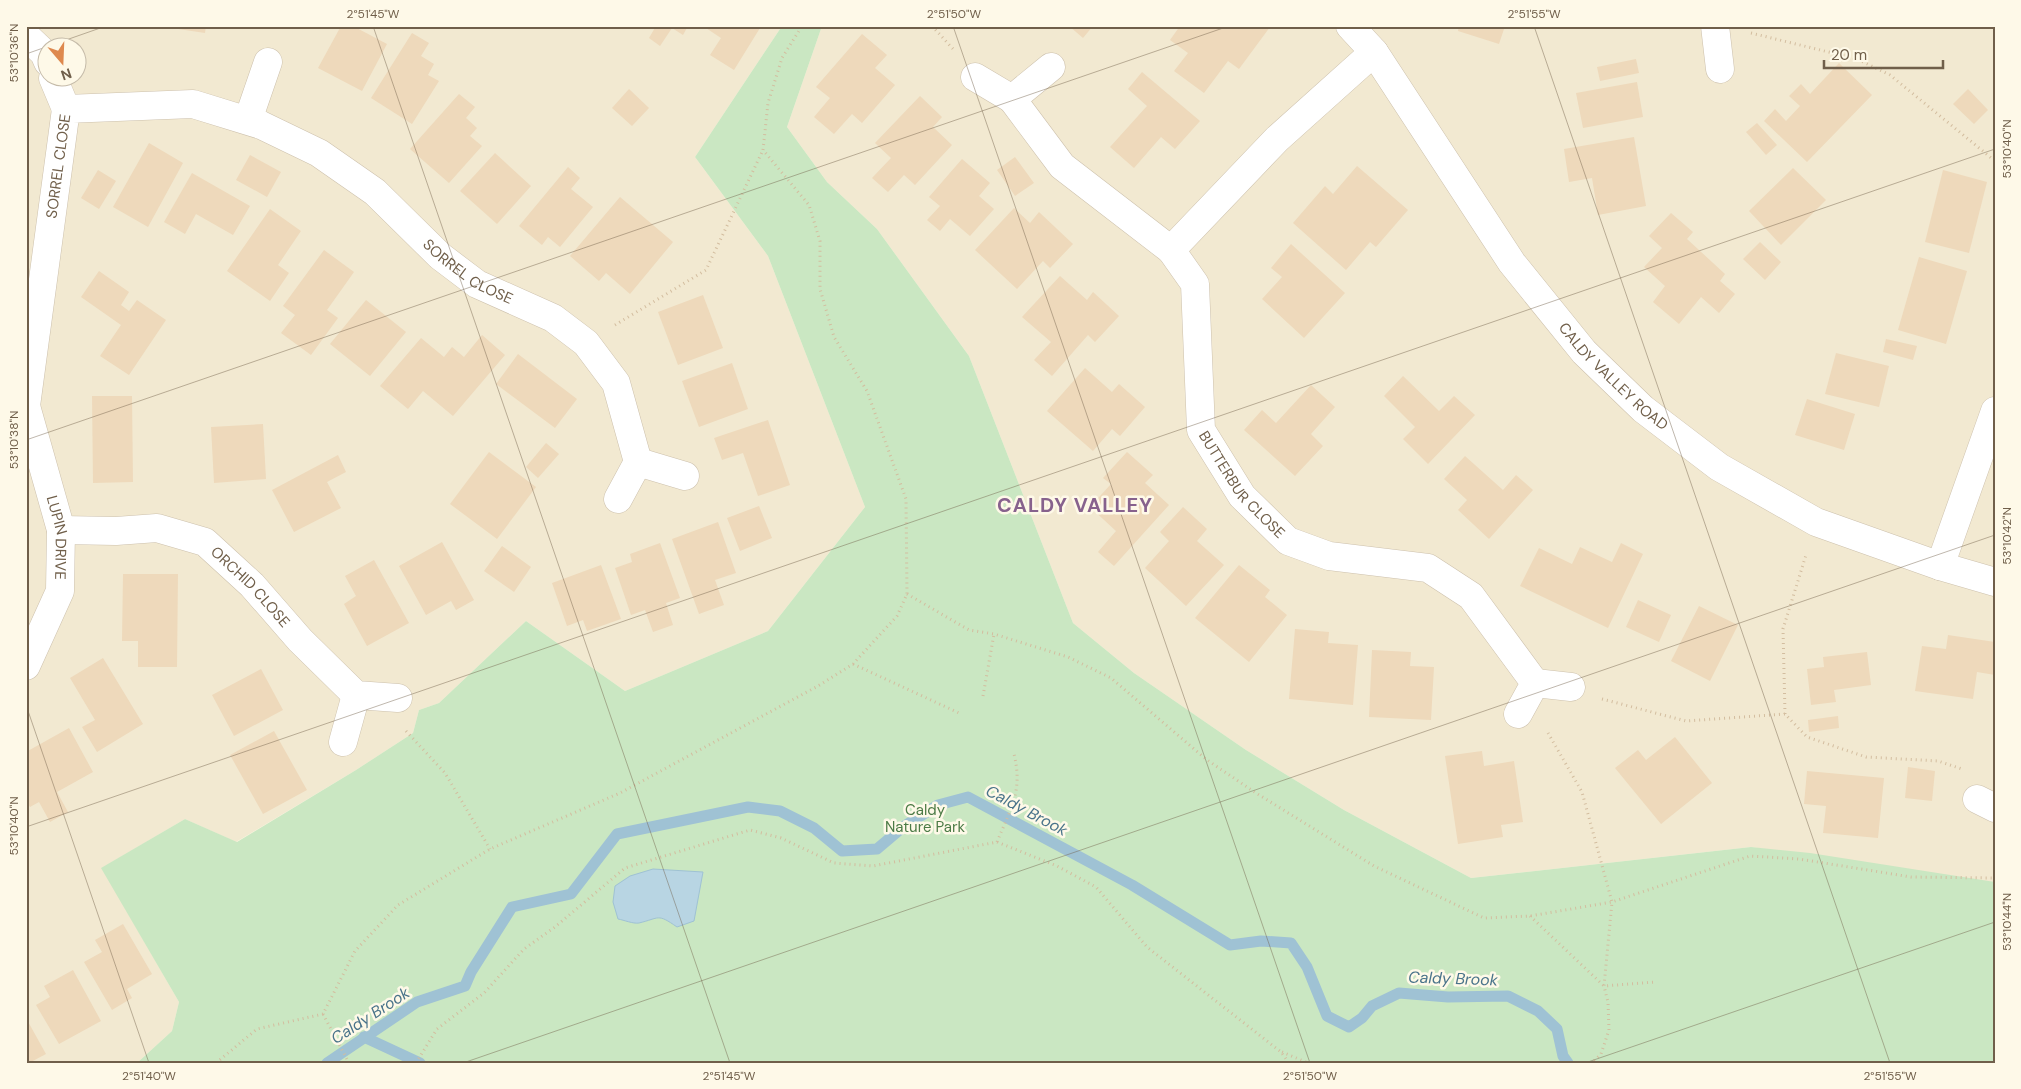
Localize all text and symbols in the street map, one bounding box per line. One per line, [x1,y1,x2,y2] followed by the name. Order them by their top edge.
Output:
[347,6,400,22] text: 2°51'45"W
[927,6,982,22] text: 2°51'50"W
[1507,6,1561,22] text: 2°51'55"W
[6,24,22,82] text: 53°10'36"N
[38,38,88,88] north arrow
[1824,38,1942,70] scale bar
[1831,45,1867,65] text: 20 m
[58,64,74,84] text: N
[41,113,75,220] street label: SORREL CLOSE
[1999,119,2015,179] text: 53°10'40"N
[418,235,516,309] street label: SORREL CLOSE
[1554,318,1672,435] street label: CALDY VALLEY ROAD
[6,411,22,469] text: 53°10'38"N
[1194,427,1289,543] street label: BUTTERBUR CLOSE
[997,492,1153,518] district label: CALDY VALLEY
[42,493,72,580] street label: LUPIN DRIVE
[1999,507,2015,565] text: 53°10'42"N
[206,542,294,632] street label: ORCHID CLOSE
[982,780,1072,841] water label: Caldy Brook
[6,796,22,856] text: 53°10'40"N
[885,800,966,837] park label: Caldy Nature Park
[1999,893,2015,951] text: 53°10'44"N
[1408,966,1499,991] water label: Caldy Brook
[327,982,414,1049] water label: Caldy Brook
[122,1068,176,1084] text: 2°51'40"W
[703,1068,756,1084] text: 2°51'45"W
[1283,1068,1338,1084] text: 2°51'50"W
[1863,1068,1917,1084] text: 2°51'55"W

